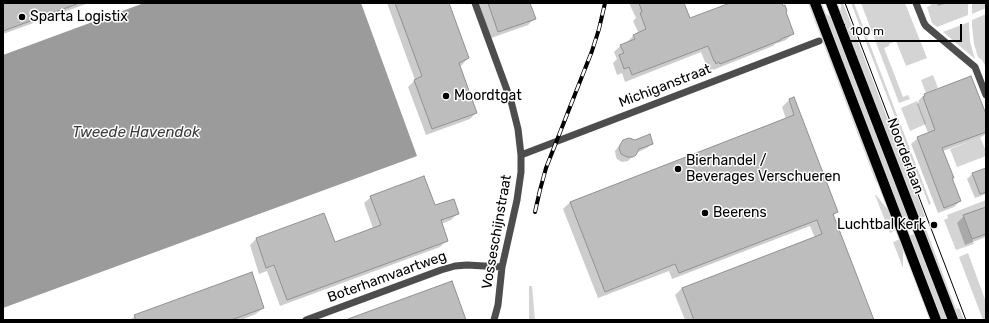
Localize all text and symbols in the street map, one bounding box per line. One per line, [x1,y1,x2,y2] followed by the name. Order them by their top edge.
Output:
[30,9,128,25] place label: Sparta Logistix
[17,12,27,22] marker: Sparta Logistix
[845,16,964,42] scale bar
[850,24,884,38] text: 100 m
[617,61,713,111] street label: Michiganstraat
[454,88,522,104] place label: Moordtgat
[441,91,451,101] marker: Moordtgat
[883,116,927,196] street label: Noorderlaan
[72,124,200,142] water label: Tweede Havendok
[686,153,841,186] place label: Bierhandel / Beverages Verschueren
[673,164,683,174] marker: Bierhandel / Beverages Verschueren
[479,173,515,291] street label: Vosseschijnstraat
[713,205,767,221] place label: Beerens
[700,208,710,218] marker: Beerens
[837,217,926,233] place label: Luchtbal Kerk
[929,220,939,230] marker: Luchtbal Kerk
[325,248,449,306] street label: Boterhamvaartweg

